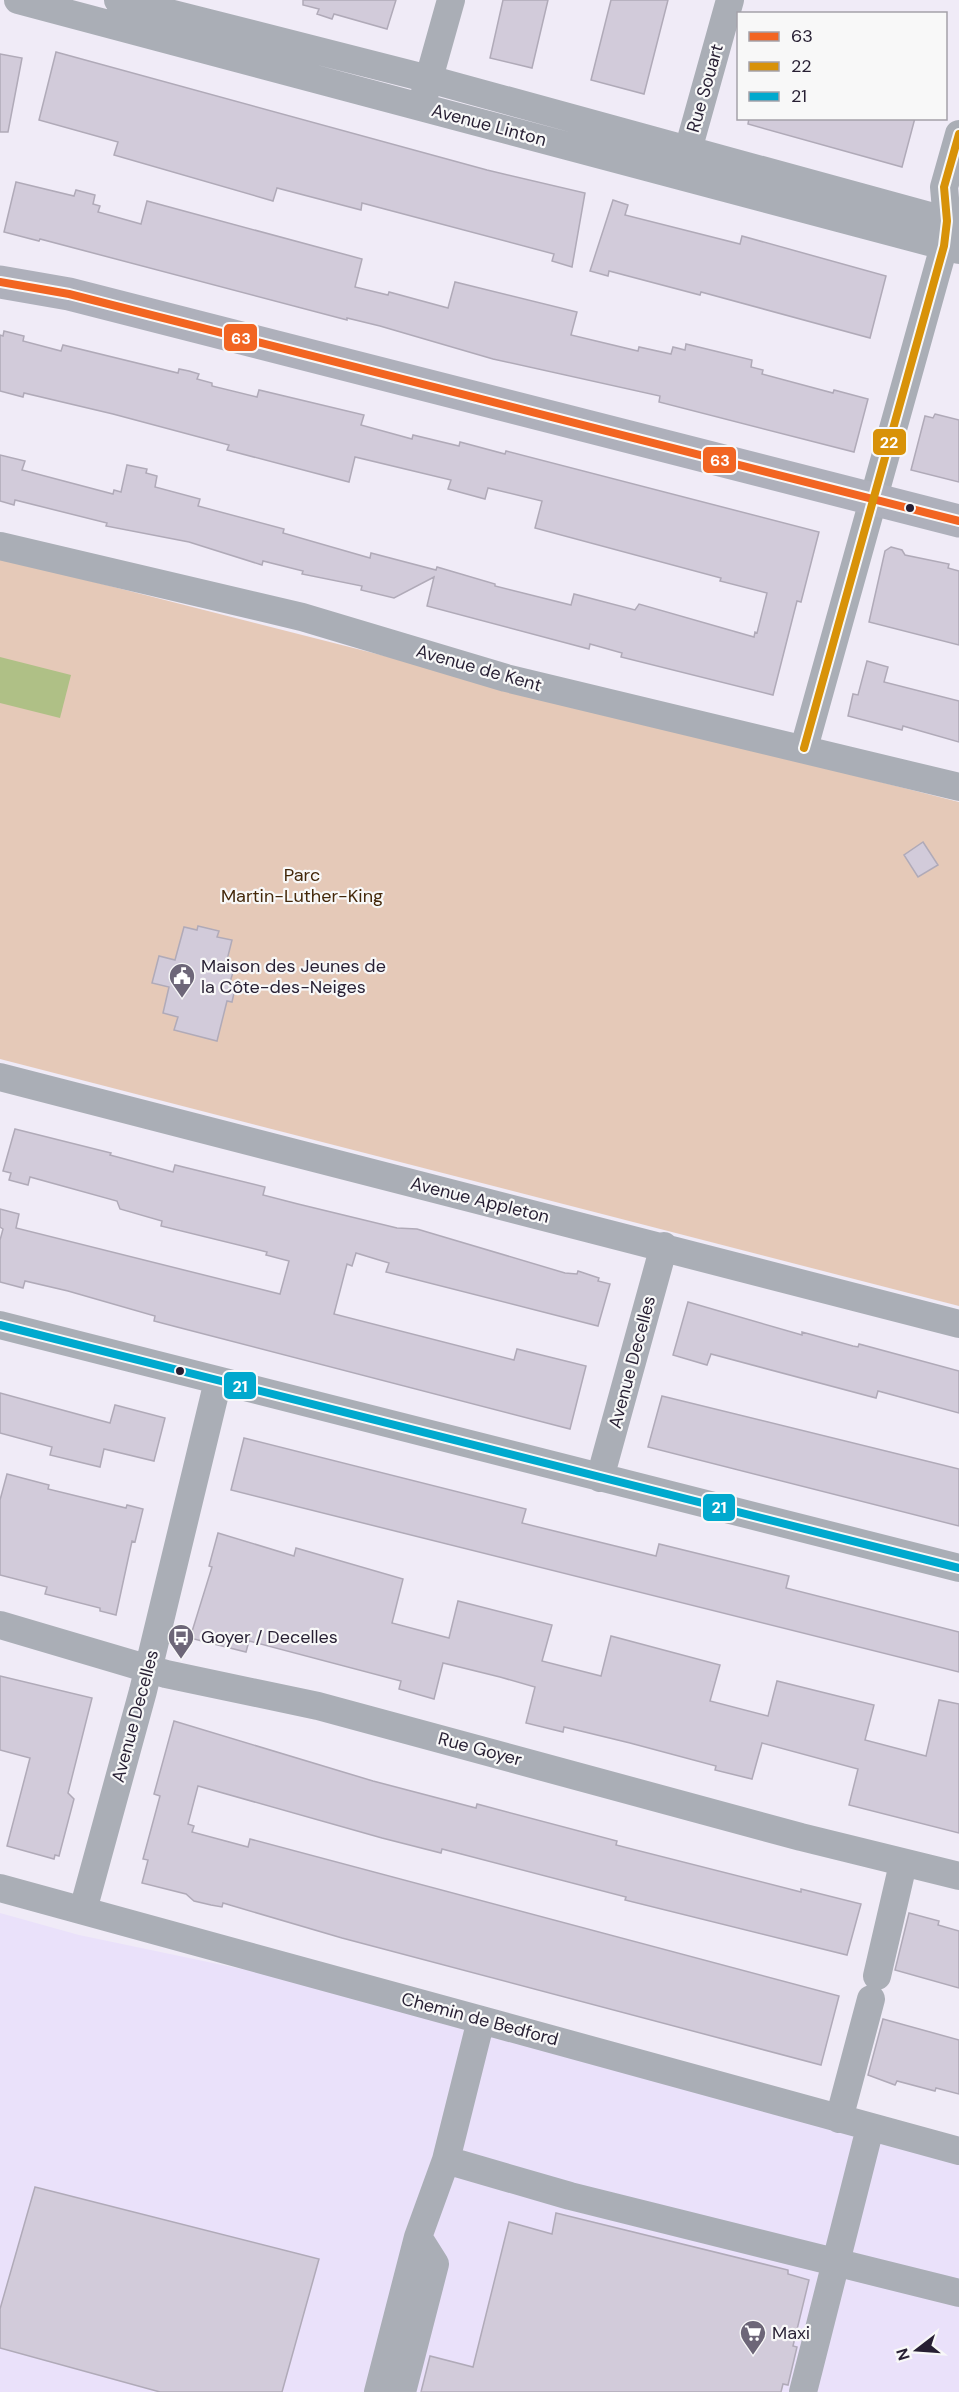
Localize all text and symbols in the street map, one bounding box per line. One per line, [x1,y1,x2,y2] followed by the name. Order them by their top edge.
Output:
[737,12,947,120] legend
[791,24,813,48] text: 63
[681,41,729,135] street label: Rue Souart
[791,54,812,78] text: 22
[791,84,807,108] text: 21
[429,98,549,152] street label: Avenue Linton
[223,323,258,352] line badge: 63
[231,328,251,349] text: 63
[872,428,907,456] line badge: 22
[880,432,898,453] text: 22
[702,446,737,474] line badge: 63
[710,450,730,471] text: 63
[904,502,916,514] unlabelled marker
[413,639,545,697] street label: Avenue de Kent
[221,863,383,908] park label: Parc Martin-Luther-King
[201,954,386,999] place label: Maison des Jeunes de la Côte-des-Neiges
[167,961,197,999] public building icon: Maison des Jeunes de la Côte-des-Neiges
[408,1171,552,1229] street label: Avenue Appleton
[603,1293,661,1431] street label: Avenue Decelles
[174,1365,186,1377] unlabelled marker
[223,1371,257,1400] line badge: 21
[232,1376,248,1397] text: 21
[702,1493,736,1522] line badge: 21
[711,1497,727,1518] text: 21
[166,1622,196,1660] bus stop icon: Goyer / Decelles
[201,1625,338,1649] place label: Goyer / Decelles
[106,1647,164,1785] street label: Avenue Decelles
[436,1726,525,1772] street label: Rue Goyer
[399,1986,561,2052] street label: Chemin de Bedford
[738,2318,768,2356] supermarket icon: Maxi
[887,2320,947,2380] north arrow
[772,2321,810,2345] place label: Maxi
[891,2346,915,2363] text: N

